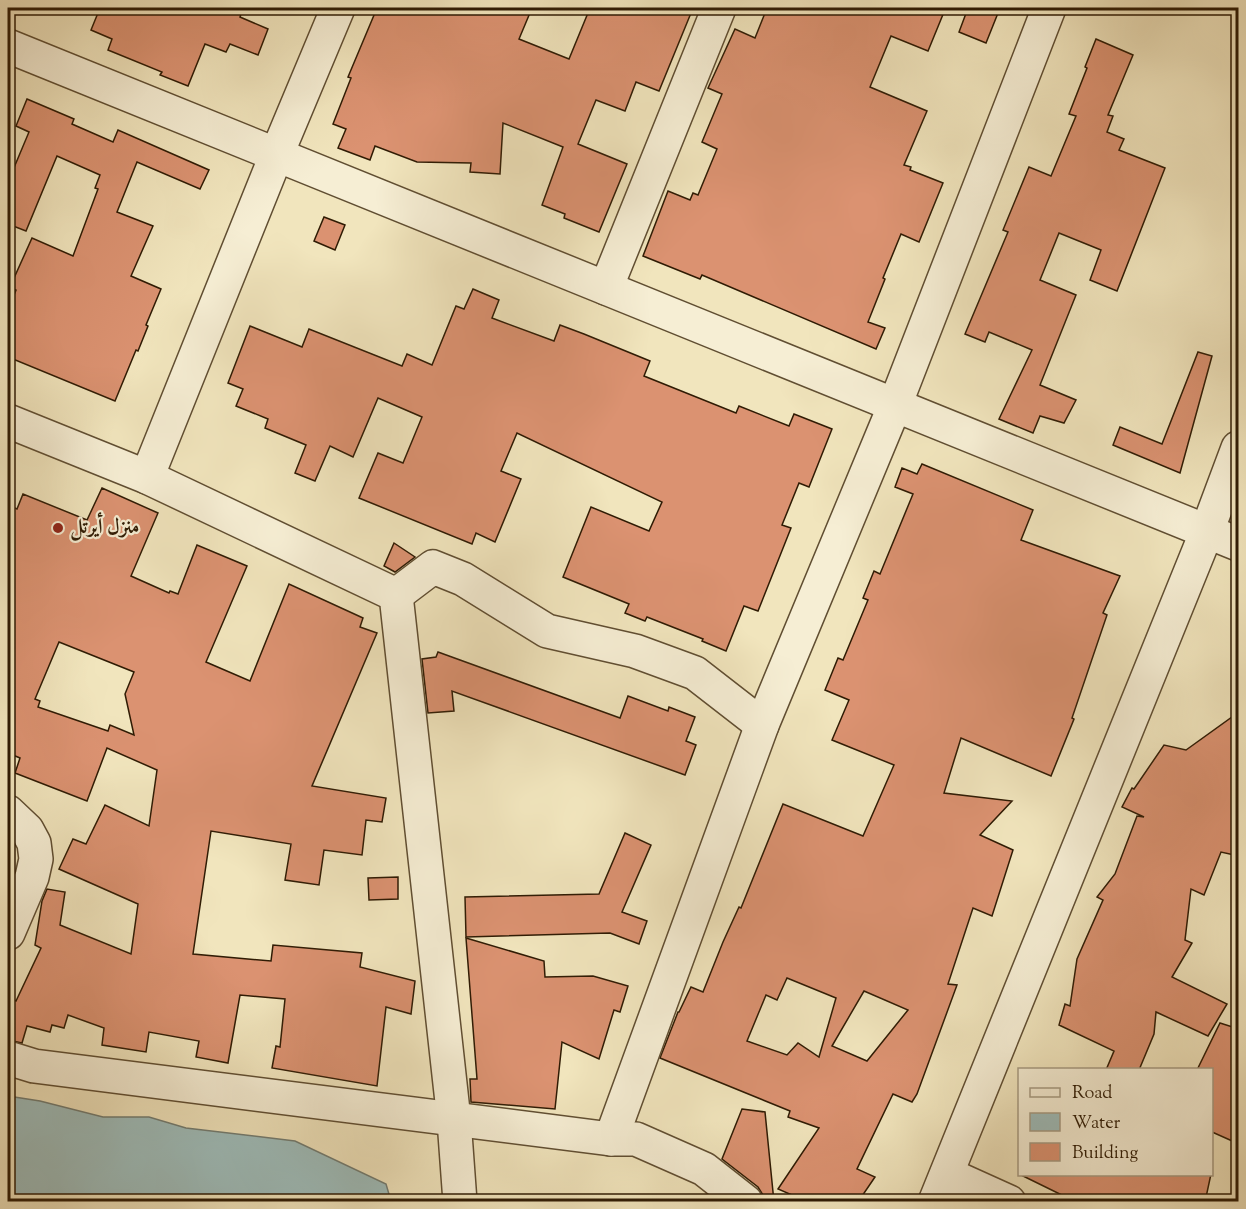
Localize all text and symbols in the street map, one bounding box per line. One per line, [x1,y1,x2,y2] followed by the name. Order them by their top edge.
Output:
[70,512,139,543] place label: منزل أيرتل
[51,521,65,535] marker: منزل أيرتل
[1018,1068,1213,1176] legend
[1072,1081,1112,1107] text: Road
[1072,1111,1121,1137] text: Water
[1072,1141,1138,1167] text: Building

